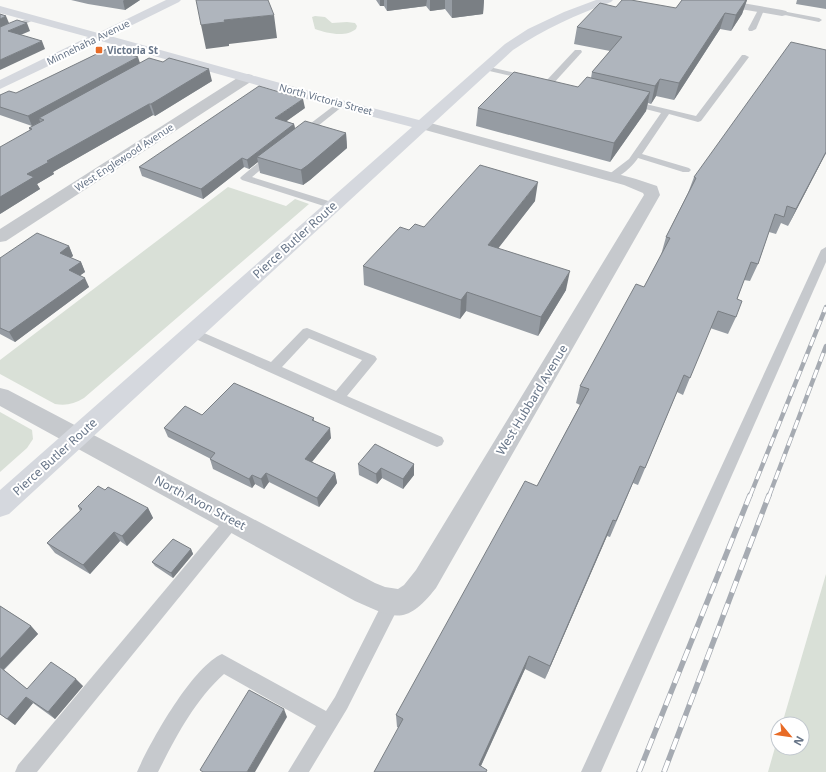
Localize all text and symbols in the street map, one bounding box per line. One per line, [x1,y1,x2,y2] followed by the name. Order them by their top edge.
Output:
[44,16,132,68] street label: Minnehaha Avenue
[107,43,159,57] place label: Victoria St
[94,45,104,55] marker: Victoria St
[278,80,375,118] street label: North Victoria Street
[72,119,177,194] street label: West Englewood Avenue
[249,197,341,282] street label: Pierce Butler Route
[492,341,571,458] street label: West Hubbard Avenue
[9,414,101,499] street label: Pierce Butler Route
[152,471,250,534] street label: North Avon Street
[770,716,810,756] north arrow
[790,734,808,749] text: N

